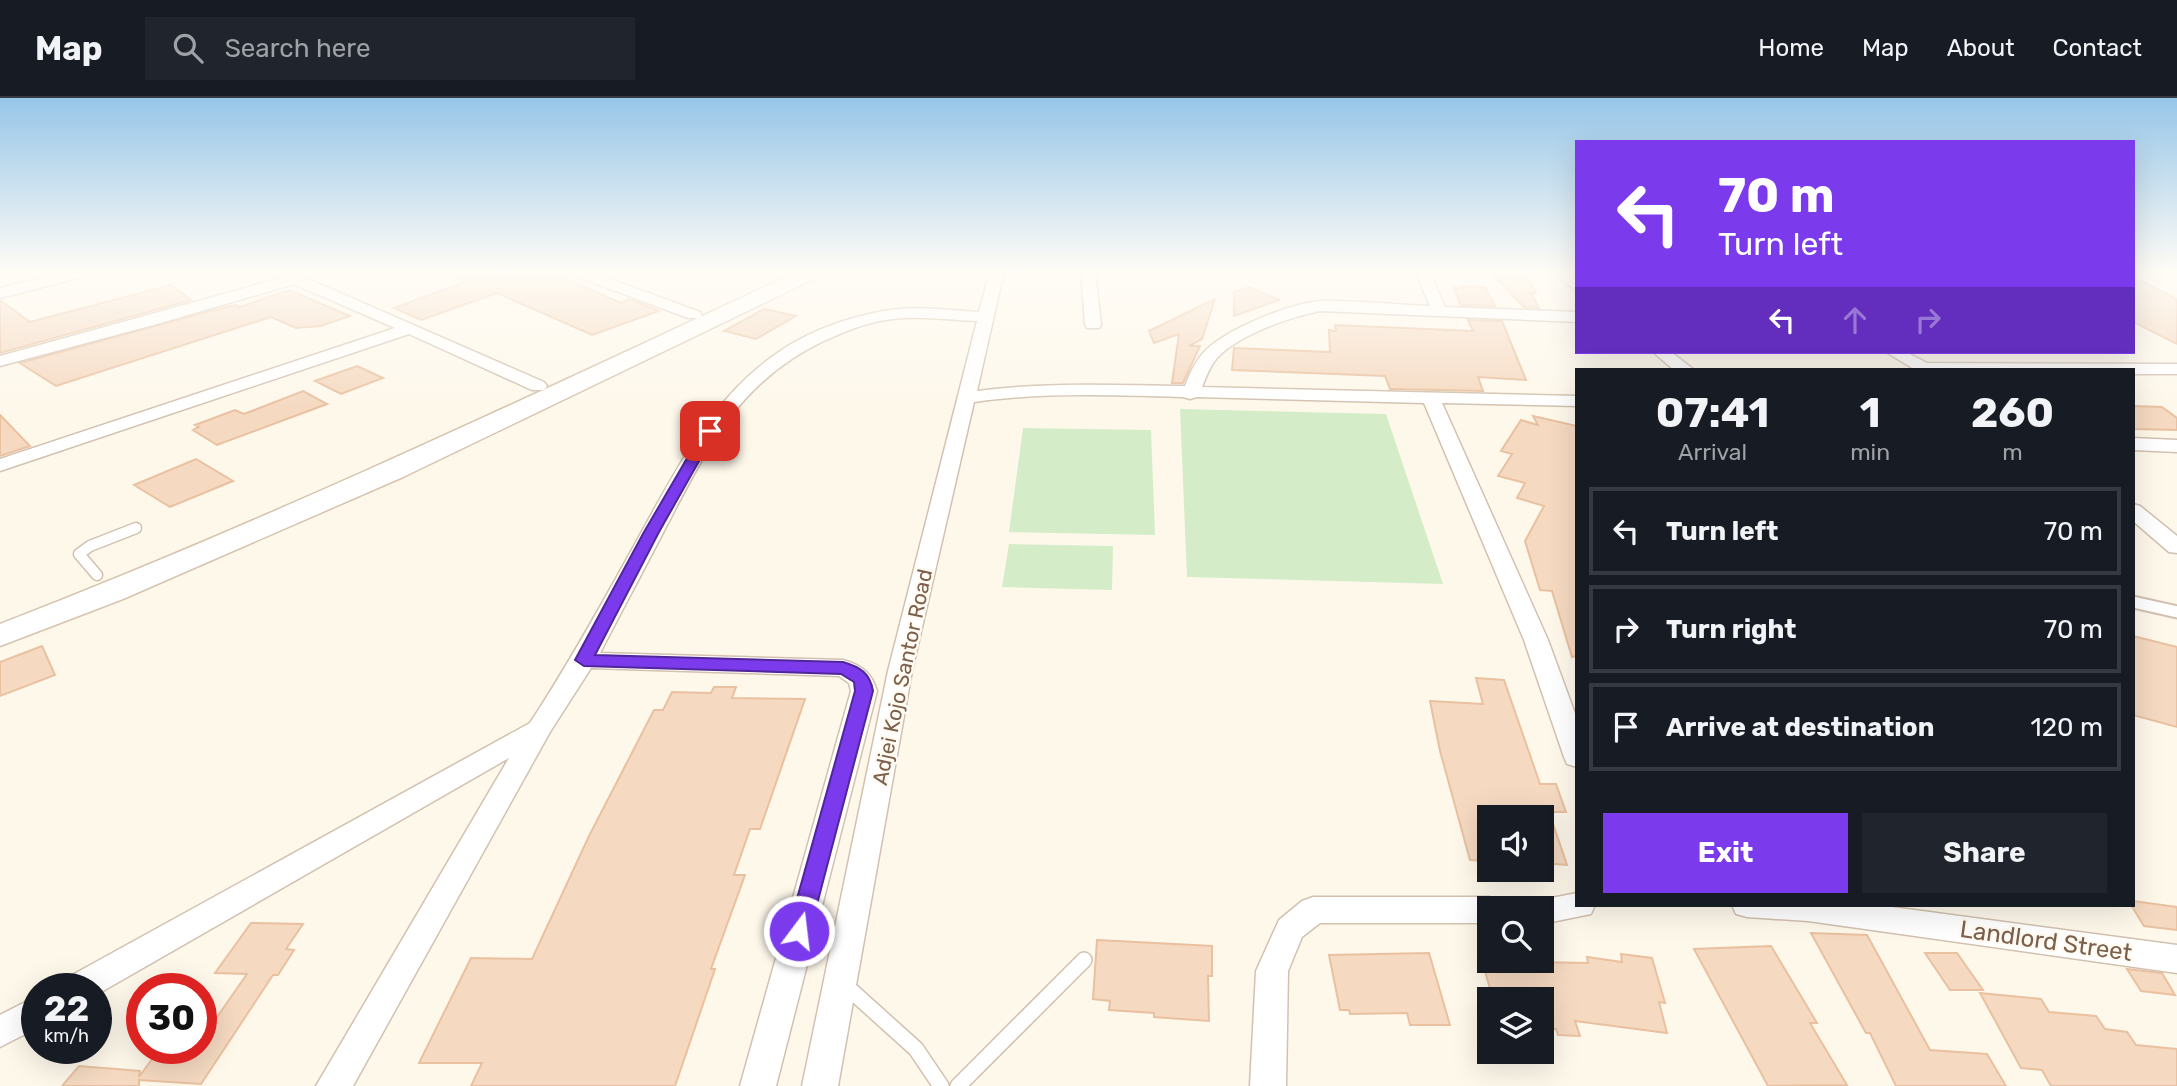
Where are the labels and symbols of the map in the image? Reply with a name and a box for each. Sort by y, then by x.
pin [680,401,740,461]
street label: Adjei Kojo Santor Road [867,567,937,787]
position arrow [762,894,836,968]
street label: Landlord Street [1958,915,2134,967]
speed limit sign: 30 [126,973,217,1064]

